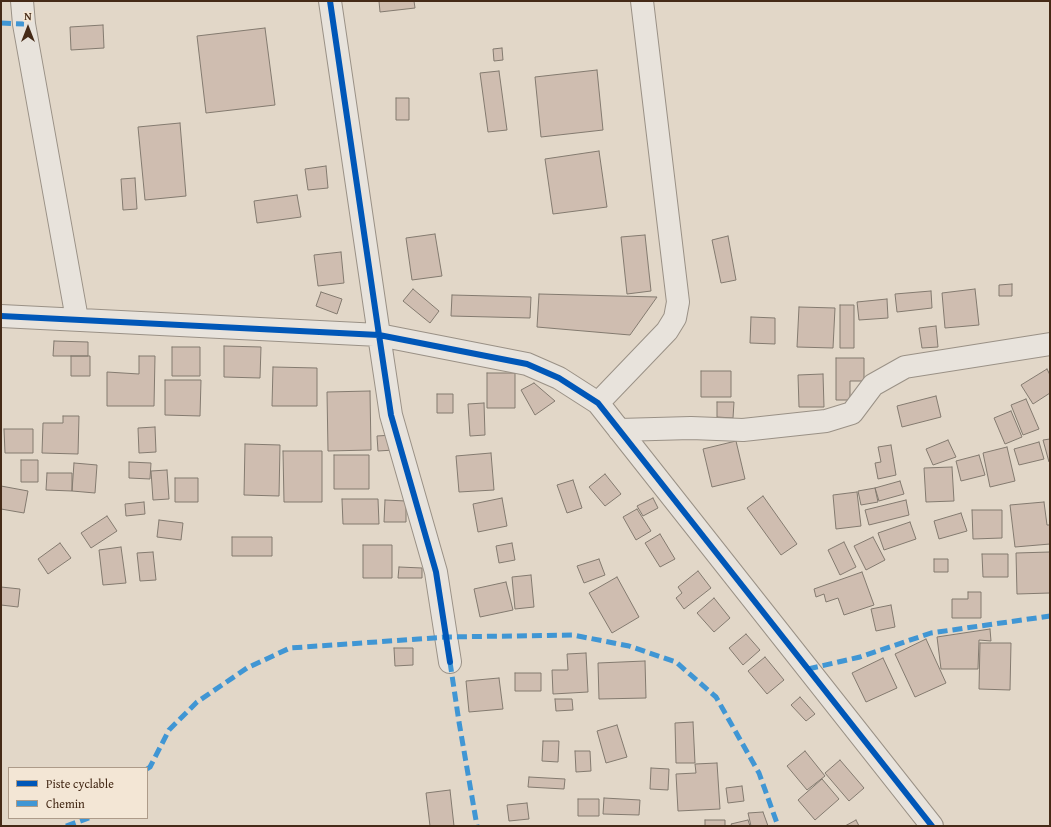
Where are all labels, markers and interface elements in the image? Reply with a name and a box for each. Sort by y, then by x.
north arrow [8,8,48,48]
text: N [24,8,32,24]
legend [8,767,148,819]
text: Piste cyclable [46,775,114,792]
text: Chemin [46,795,85,812]

